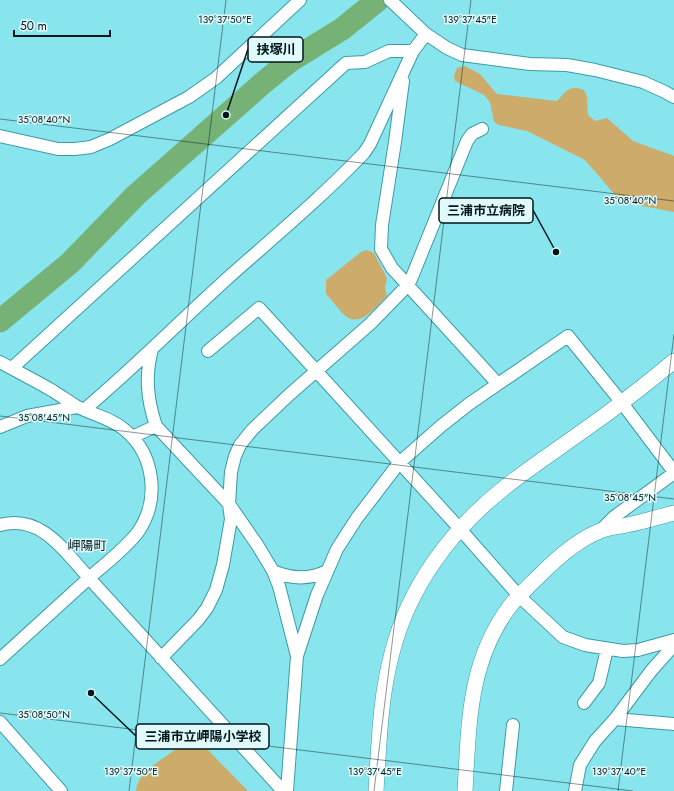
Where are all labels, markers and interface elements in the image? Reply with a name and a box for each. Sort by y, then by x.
scale bar [14,12,110,38]
text: 139°37'50"E [198,12,252,27]
text: 139°37'45"E [443,12,497,27]
text: 50 m [20,17,47,35]
callout: 挟塚川 [248,37,303,62]
text: 挟塚川 [256,40,296,59]
text: 35°08'40"N [18,112,70,127]
text: 35°08'40"N [604,193,656,208]
callout: 三浦市立病院 [439,198,533,223]
text: 三浦市立病院 [447,201,525,220]
text: 35°08'45"N [18,410,70,425]
text: 35°08'45"N [604,490,656,505]
district label: 岬陽町 [67,536,107,555]
text: 35°08'50"N [18,707,70,722]
callout: 三浦市立岬陽小学校 [136,724,269,749]
text: 三浦市立岬陽小学校 [144,727,262,746]
text: 139°37'50"E [104,764,158,779]
text: 139°37'45"E [348,764,402,779]
text: 139°37'40"E [592,764,646,779]

